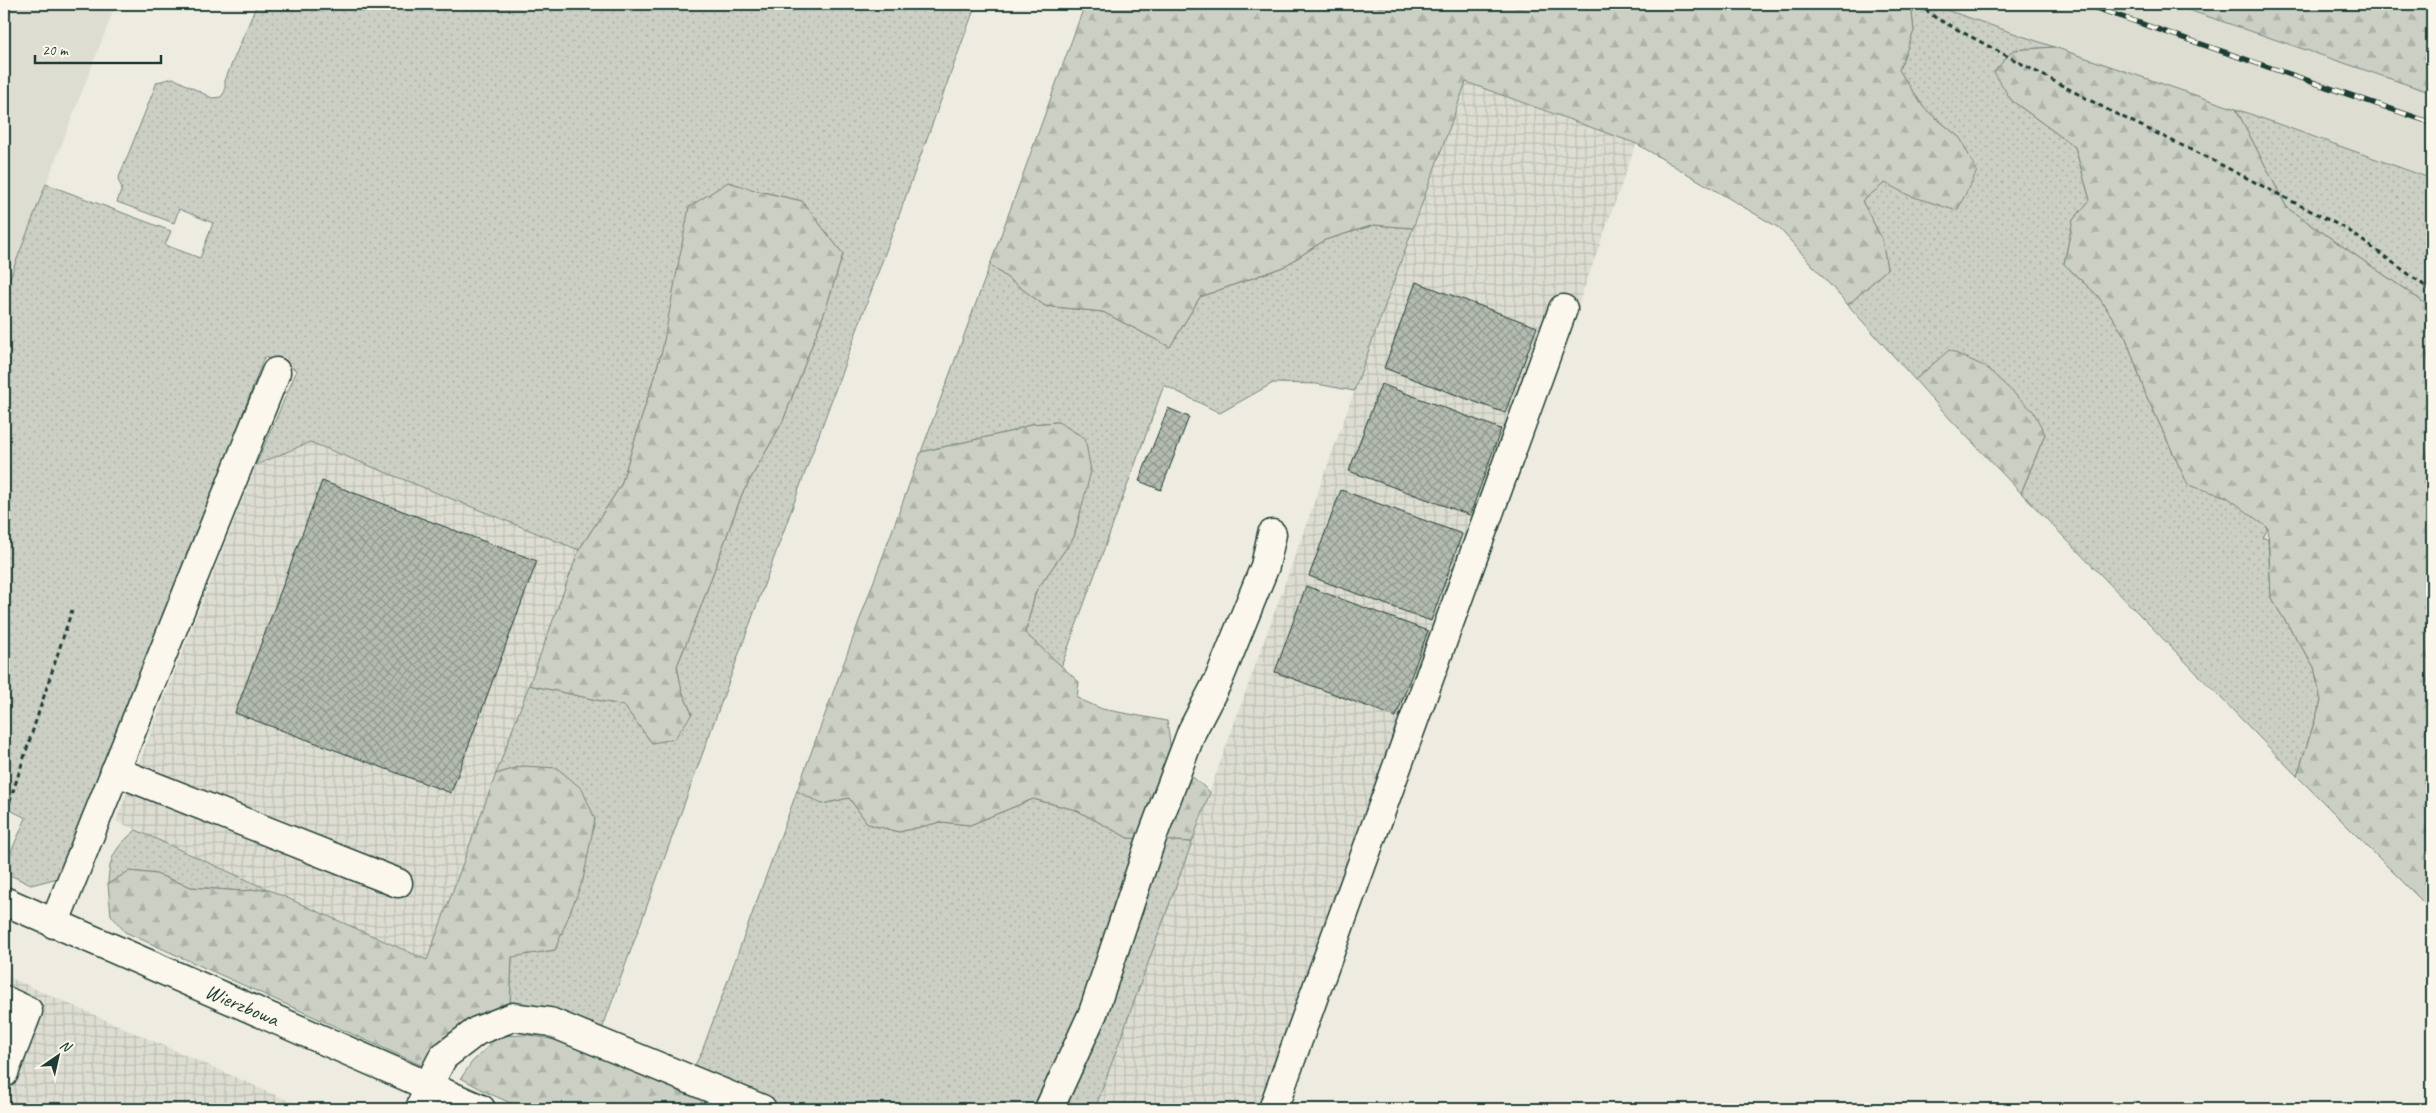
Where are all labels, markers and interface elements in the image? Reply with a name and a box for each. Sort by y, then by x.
scale bar [35,32,161,64]
text: 20 m [42,41,69,60]
street label: Wierzbowa [201,978,284,1033]
north arrow [32,1030,82,1080]
text: N [57,1036,75,1056]

